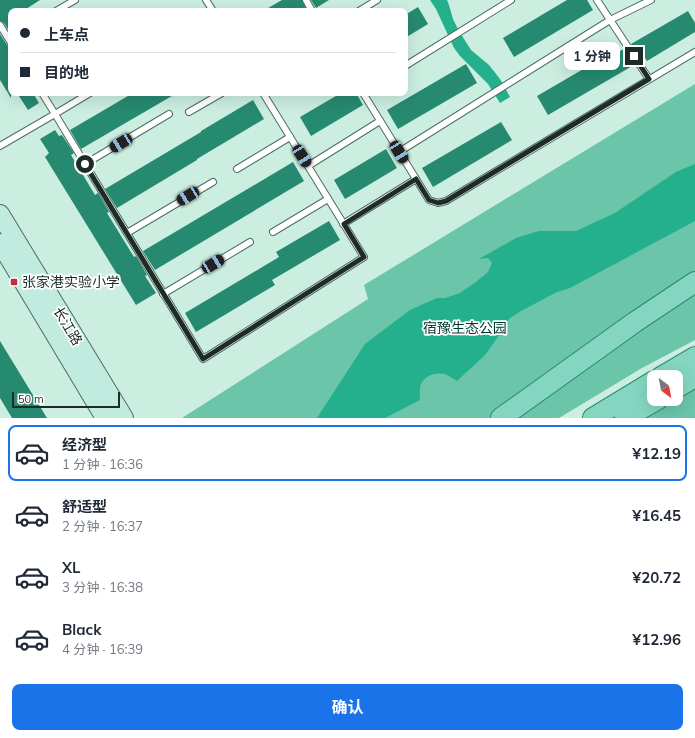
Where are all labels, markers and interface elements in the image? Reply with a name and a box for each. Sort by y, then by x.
text: 上车点 [44,25,89,44]
callout: 1 分钟 [564,42,620,70]
route end [625,47,643,65]
text: 1 分钟 [573,48,611,64]
text: 目的地 [44,63,89,82]
car [108,132,134,154]
car [388,139,410,165]
car [291,143,313,169]
route start [76,155,94,173]
car [175,185,201,207]
car [200,253,226,275]
place label: 张家港实验小学 [22,273,120,291]
marker: 张家港实验小学 [9,277,19,287]
street label: 长江路 [49,303,87,349]
park label: 宿豫生态公园 [423,319,507,337]
north arrow [647,370,683,406]
map controls [647,370,683,406]
scale bar [12,390,120,409]
text: 50 m [18,392,44,406]
icon: car [14,435,50,471]
text: 经济型 [62,435,107,454]
text: ¥12.19 [632,444,681,463]
text: 1 分钟 · 16:36 [62,456,143,472]
icon: car [14,497,50,533]
text: 舒适型 [62,497,107,516]
text: ¥16.45 [632,506,681,525]
text: 2 分钟 · 16:37 [62,518,143,534]
text: XL [62,558,80,577]
icon: car [14,559,50,595]
text: ¥20.72 [632,568,681,587]
text: 3 分钟 · 16:38 [62,579,143,595]
text: Black [62,620,101,639]
icon: car [14,621,50,657]
text: ¥12.96 [632,630,681,649]
text: 4 分钟 · 16:39 [62,641,143,657]
button: 确认 [12,684,683,730]

